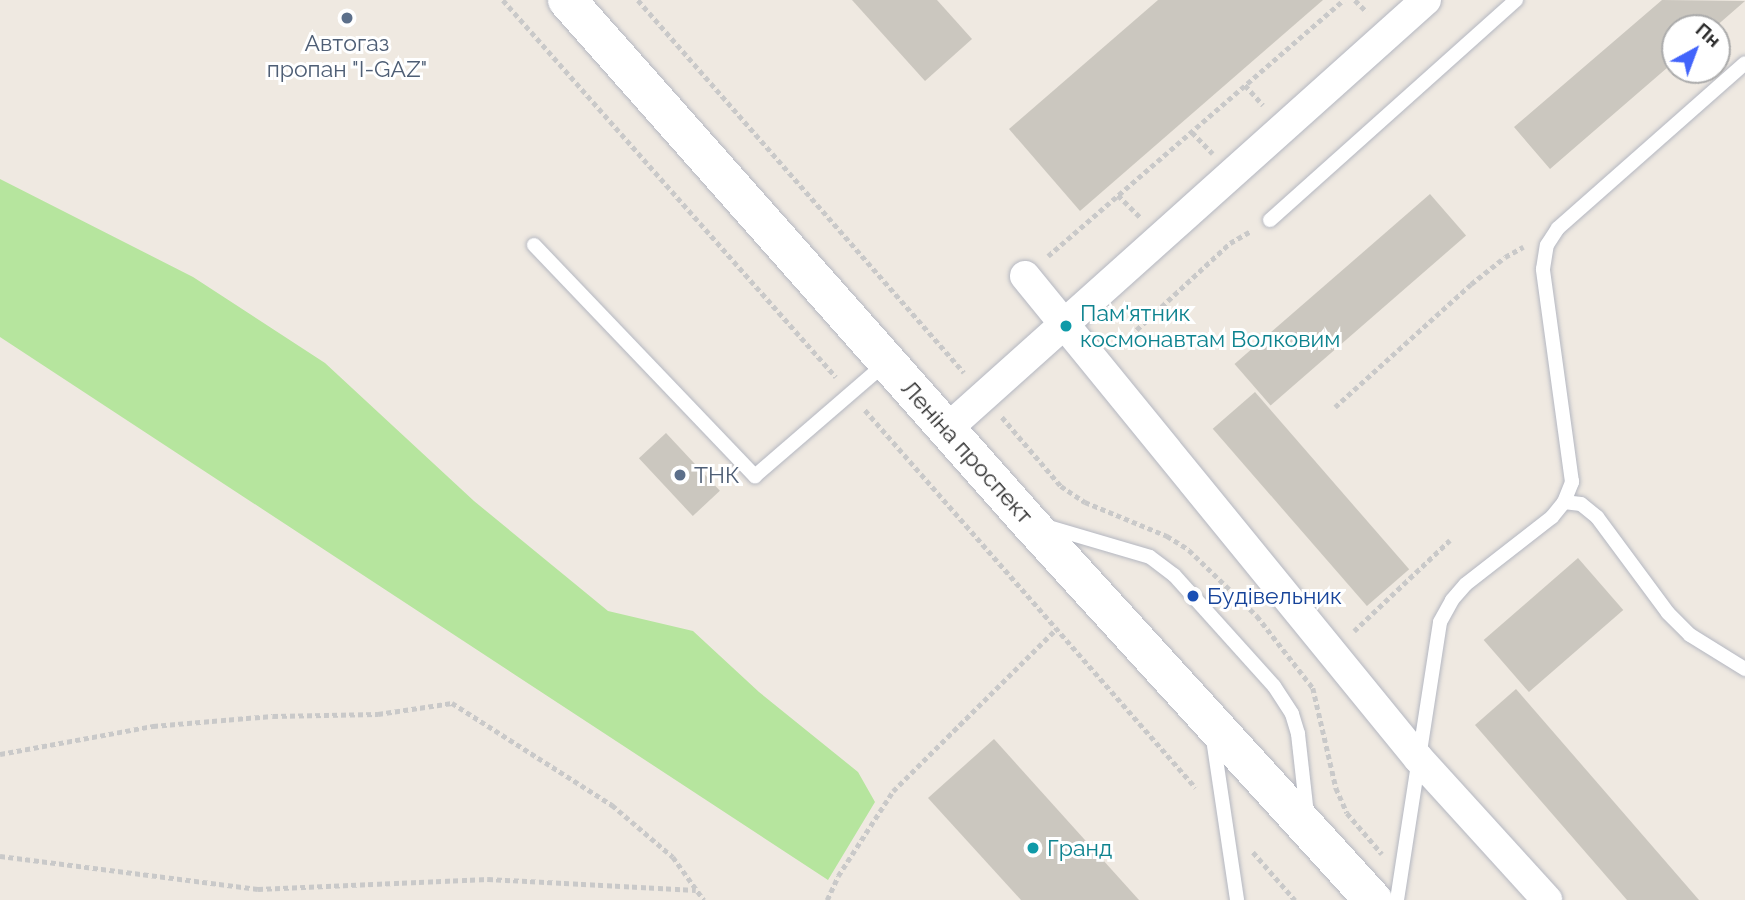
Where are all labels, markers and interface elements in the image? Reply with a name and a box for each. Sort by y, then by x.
marker: Автогаз пропан "I-GAZ" [339,10,355,26]
north arrow [1661,14,1731,84]
text: Пн [1692,18,1725,51]
place label: Автогаз пропан "I-GAZ" [266,29,428,83]
place label: Пам'ятник космонавтам Волковим [1080,299,1340,353]
marker: Пам'ятник космонавтам Волковим [1058,318,1074,334]
street label: Леніна проспект [895,375,1039,529]
place label: ТНК [694,461,740,489]
marker: ТНК [672,467,688,483]
place label: Будівельник [1207,582,1342,610]
marker: Будівельник [1185,588,1201,604]
place label: Гранд [1047,834,1112,862]
marker: Гранд [1025,840,1041,856]

